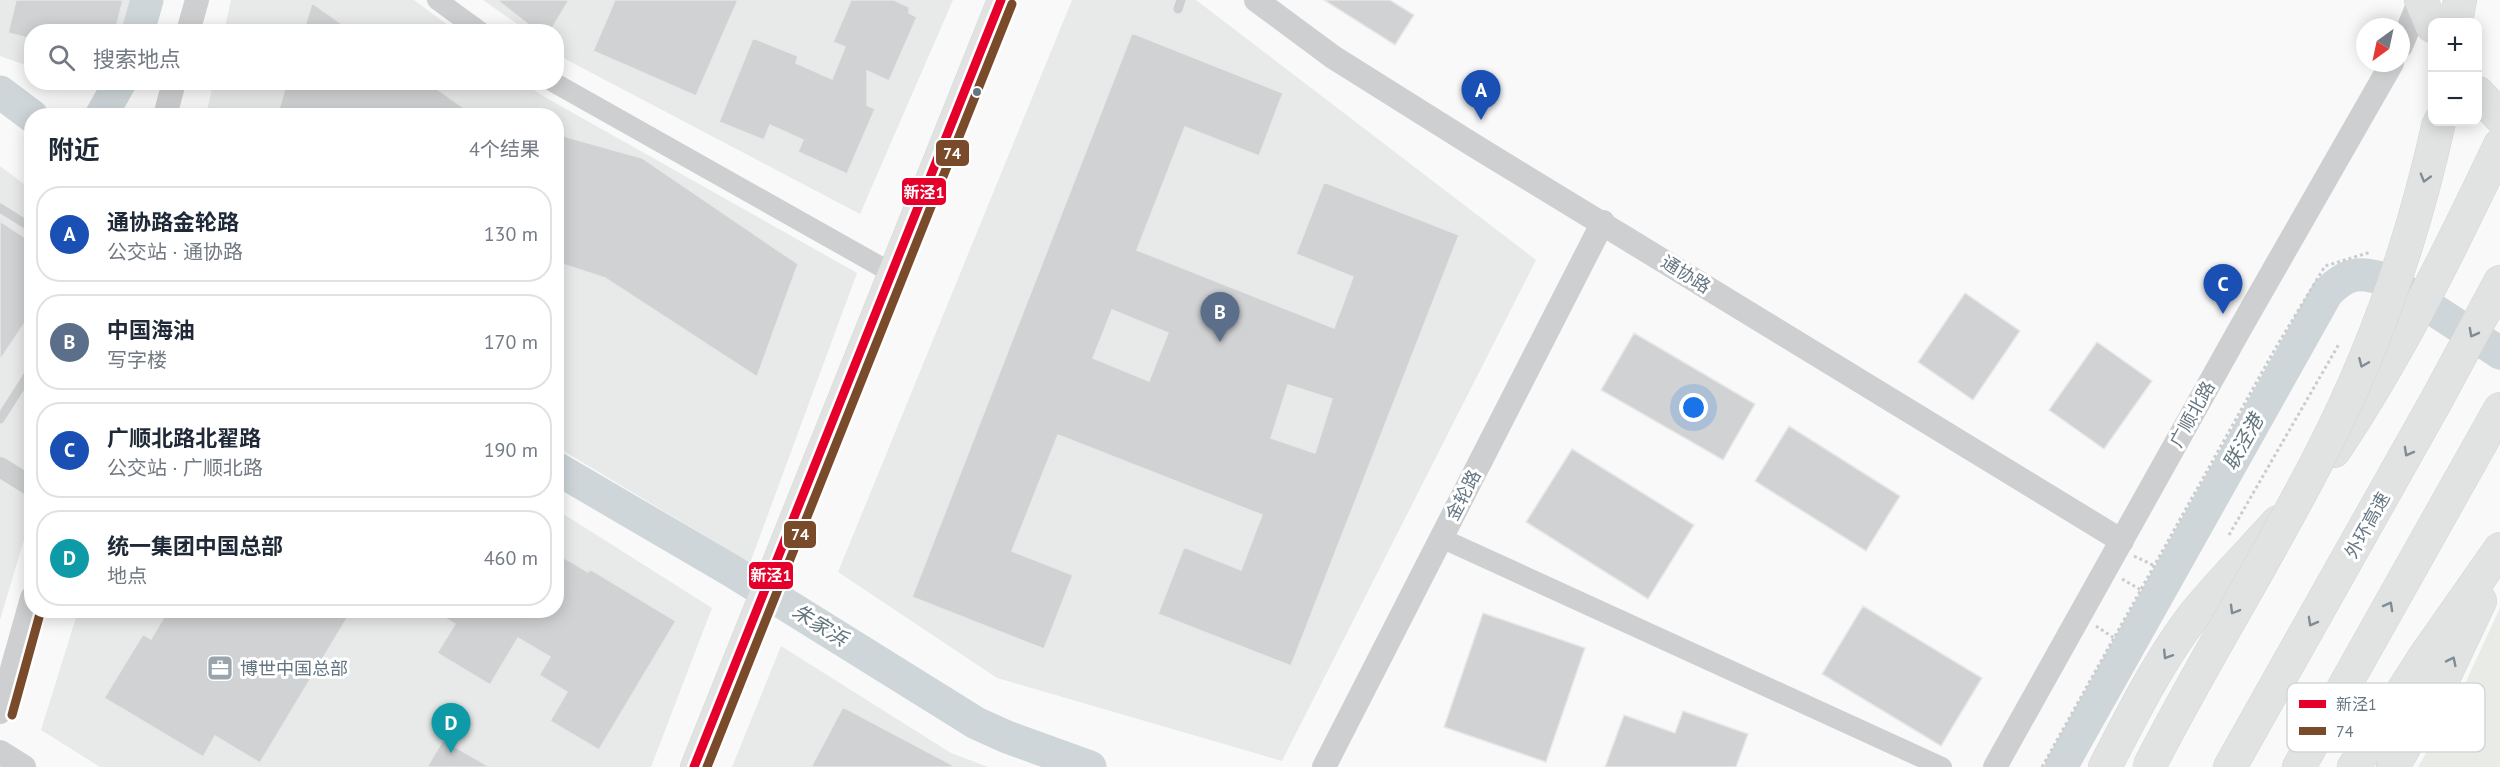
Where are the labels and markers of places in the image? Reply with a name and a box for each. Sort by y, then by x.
pin: A [1462,70,1500,120]
unlabelled marker [971,86,983,98]
pin: C [2204,264,2242,314]
pin: B [1200,292,1240,342]
office icon: 博世中国总部 [205,653,235,683]
place label: 博世中国总部 [240,657,348,680]
pin: D [432,704,470,753]

